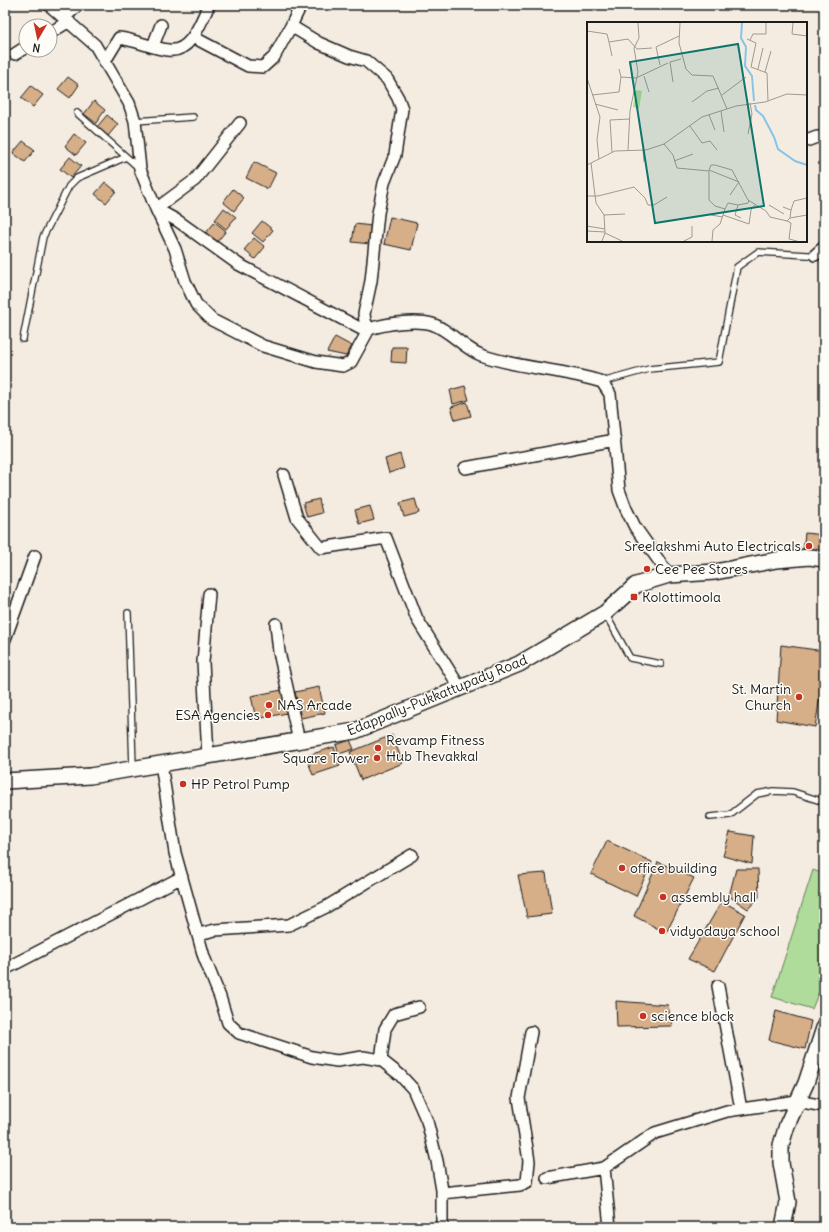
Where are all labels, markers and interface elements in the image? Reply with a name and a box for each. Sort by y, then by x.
north arrow [18,18,58,58]
inset map [587,22,807,242]
text: N [32,40,41,55]
place label: Sreelakshmi Auto Electricals [624,537,801,555]
marker: Sreelakshmi Auto Electricals [804,541,814,551]
place label: Cee Pee Stores [655,560,748,578]
marker: Cee Pee Stores [642,564,652,574]
place label: Kolottimoola [642,588,721,606]
marker: Kolottimoola [629,592,639,602]
street label: Edappally-Pukkattupady Road [344,651,530,739]
place label: St. Martin Church [732,680,791,714]
marker: St. Martin Church [794,692,804,702]
place label: NAS Arcade [277,696,352,714]
marker: NAS Arcade [264,700,274,710]
place label: ESA Agencies [175,706,260,724]
marker: ESA Agencies [263,710,273,720]
place label: Revamp Fitness Hub Thevakkal [386,731,485,765]
marker: Revamp Fitness Hub Thevakkal [373,743,383,753]
place label: Square Tower [283,749,369,767]
marker: Square Tower [372,753,382,763]
place label: HP Petrol Pump [191,775,290,793]
marker: HP Petrol Pump [178,779,188,789]
place label: office building [630,859,717,877]
marker: office building [617,863,627,873]
place label: assembly hall [671,888,756,906]
marker: assembly hall [658,892,668,902]
place label: vidyodaya school [670,922,780,940]
marker: vidyodaya school [657,926,667,936]
place label: science block [651,1007,734,1025]
marker: science block [638,1011,648,1021]

